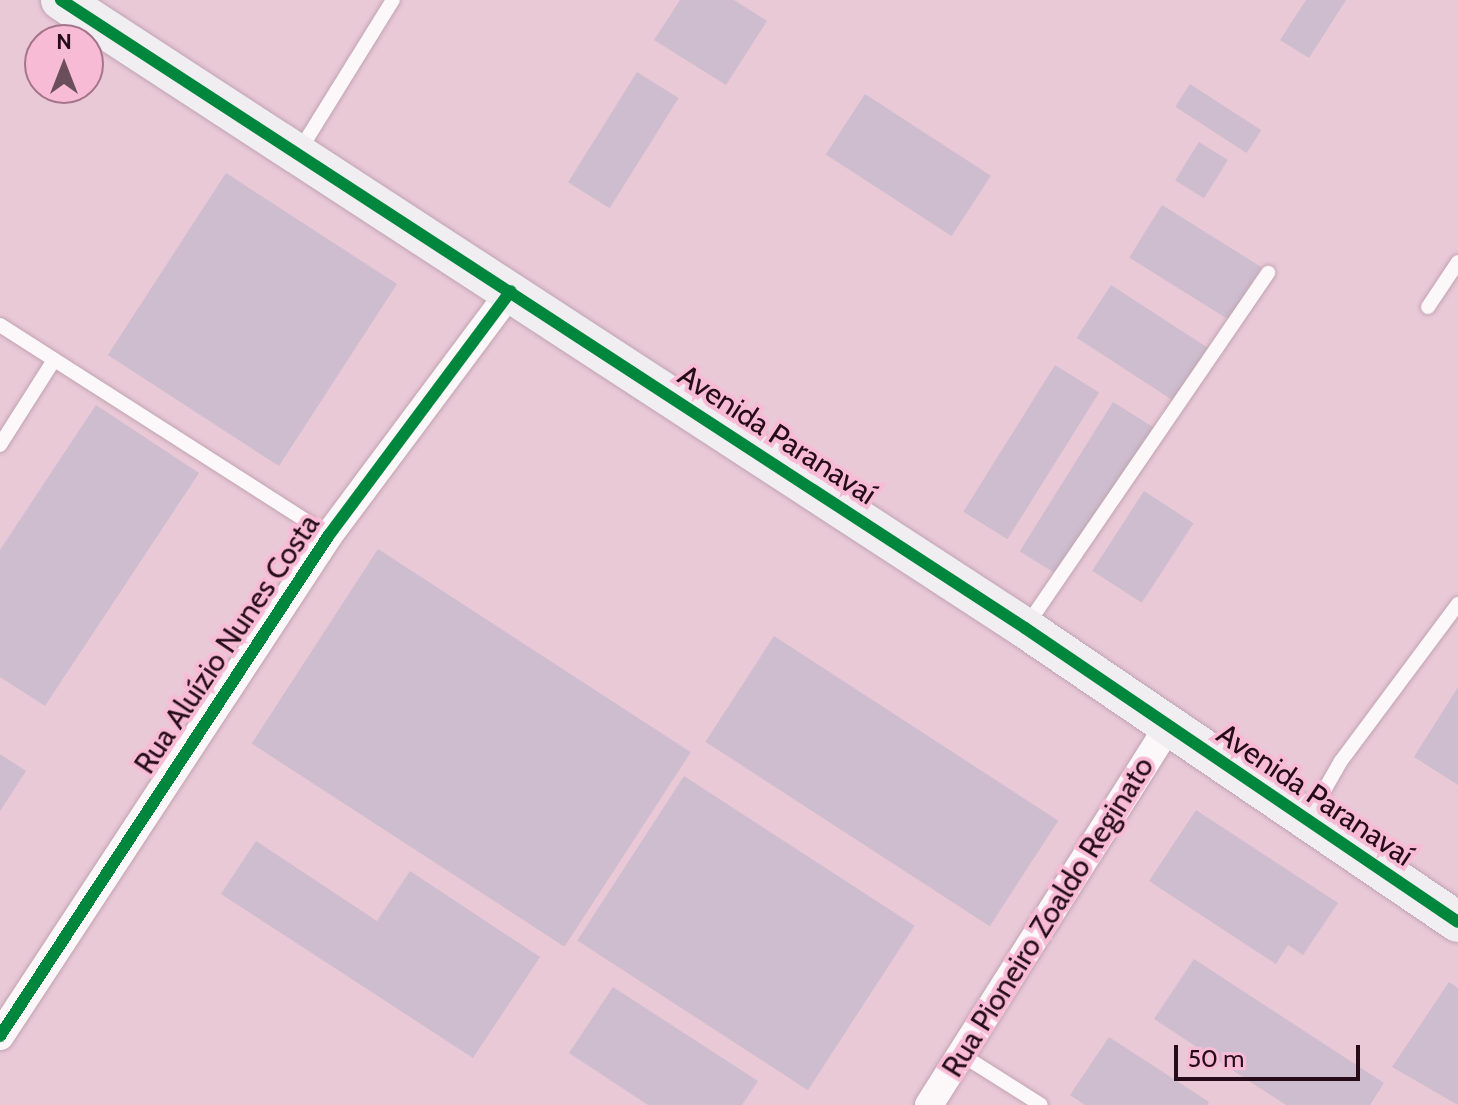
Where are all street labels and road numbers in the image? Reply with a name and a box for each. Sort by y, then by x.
street label: Avenida Paranavaí [671,358,883,512]
street label: Rua Aluízio Nunes Costa [127,507,327,781]
street label: Avenida Paranavaí [1210,716,1420,874]
street label: Rua Pioneiro Zoaldo Reginato [935,750,1161,1084]

